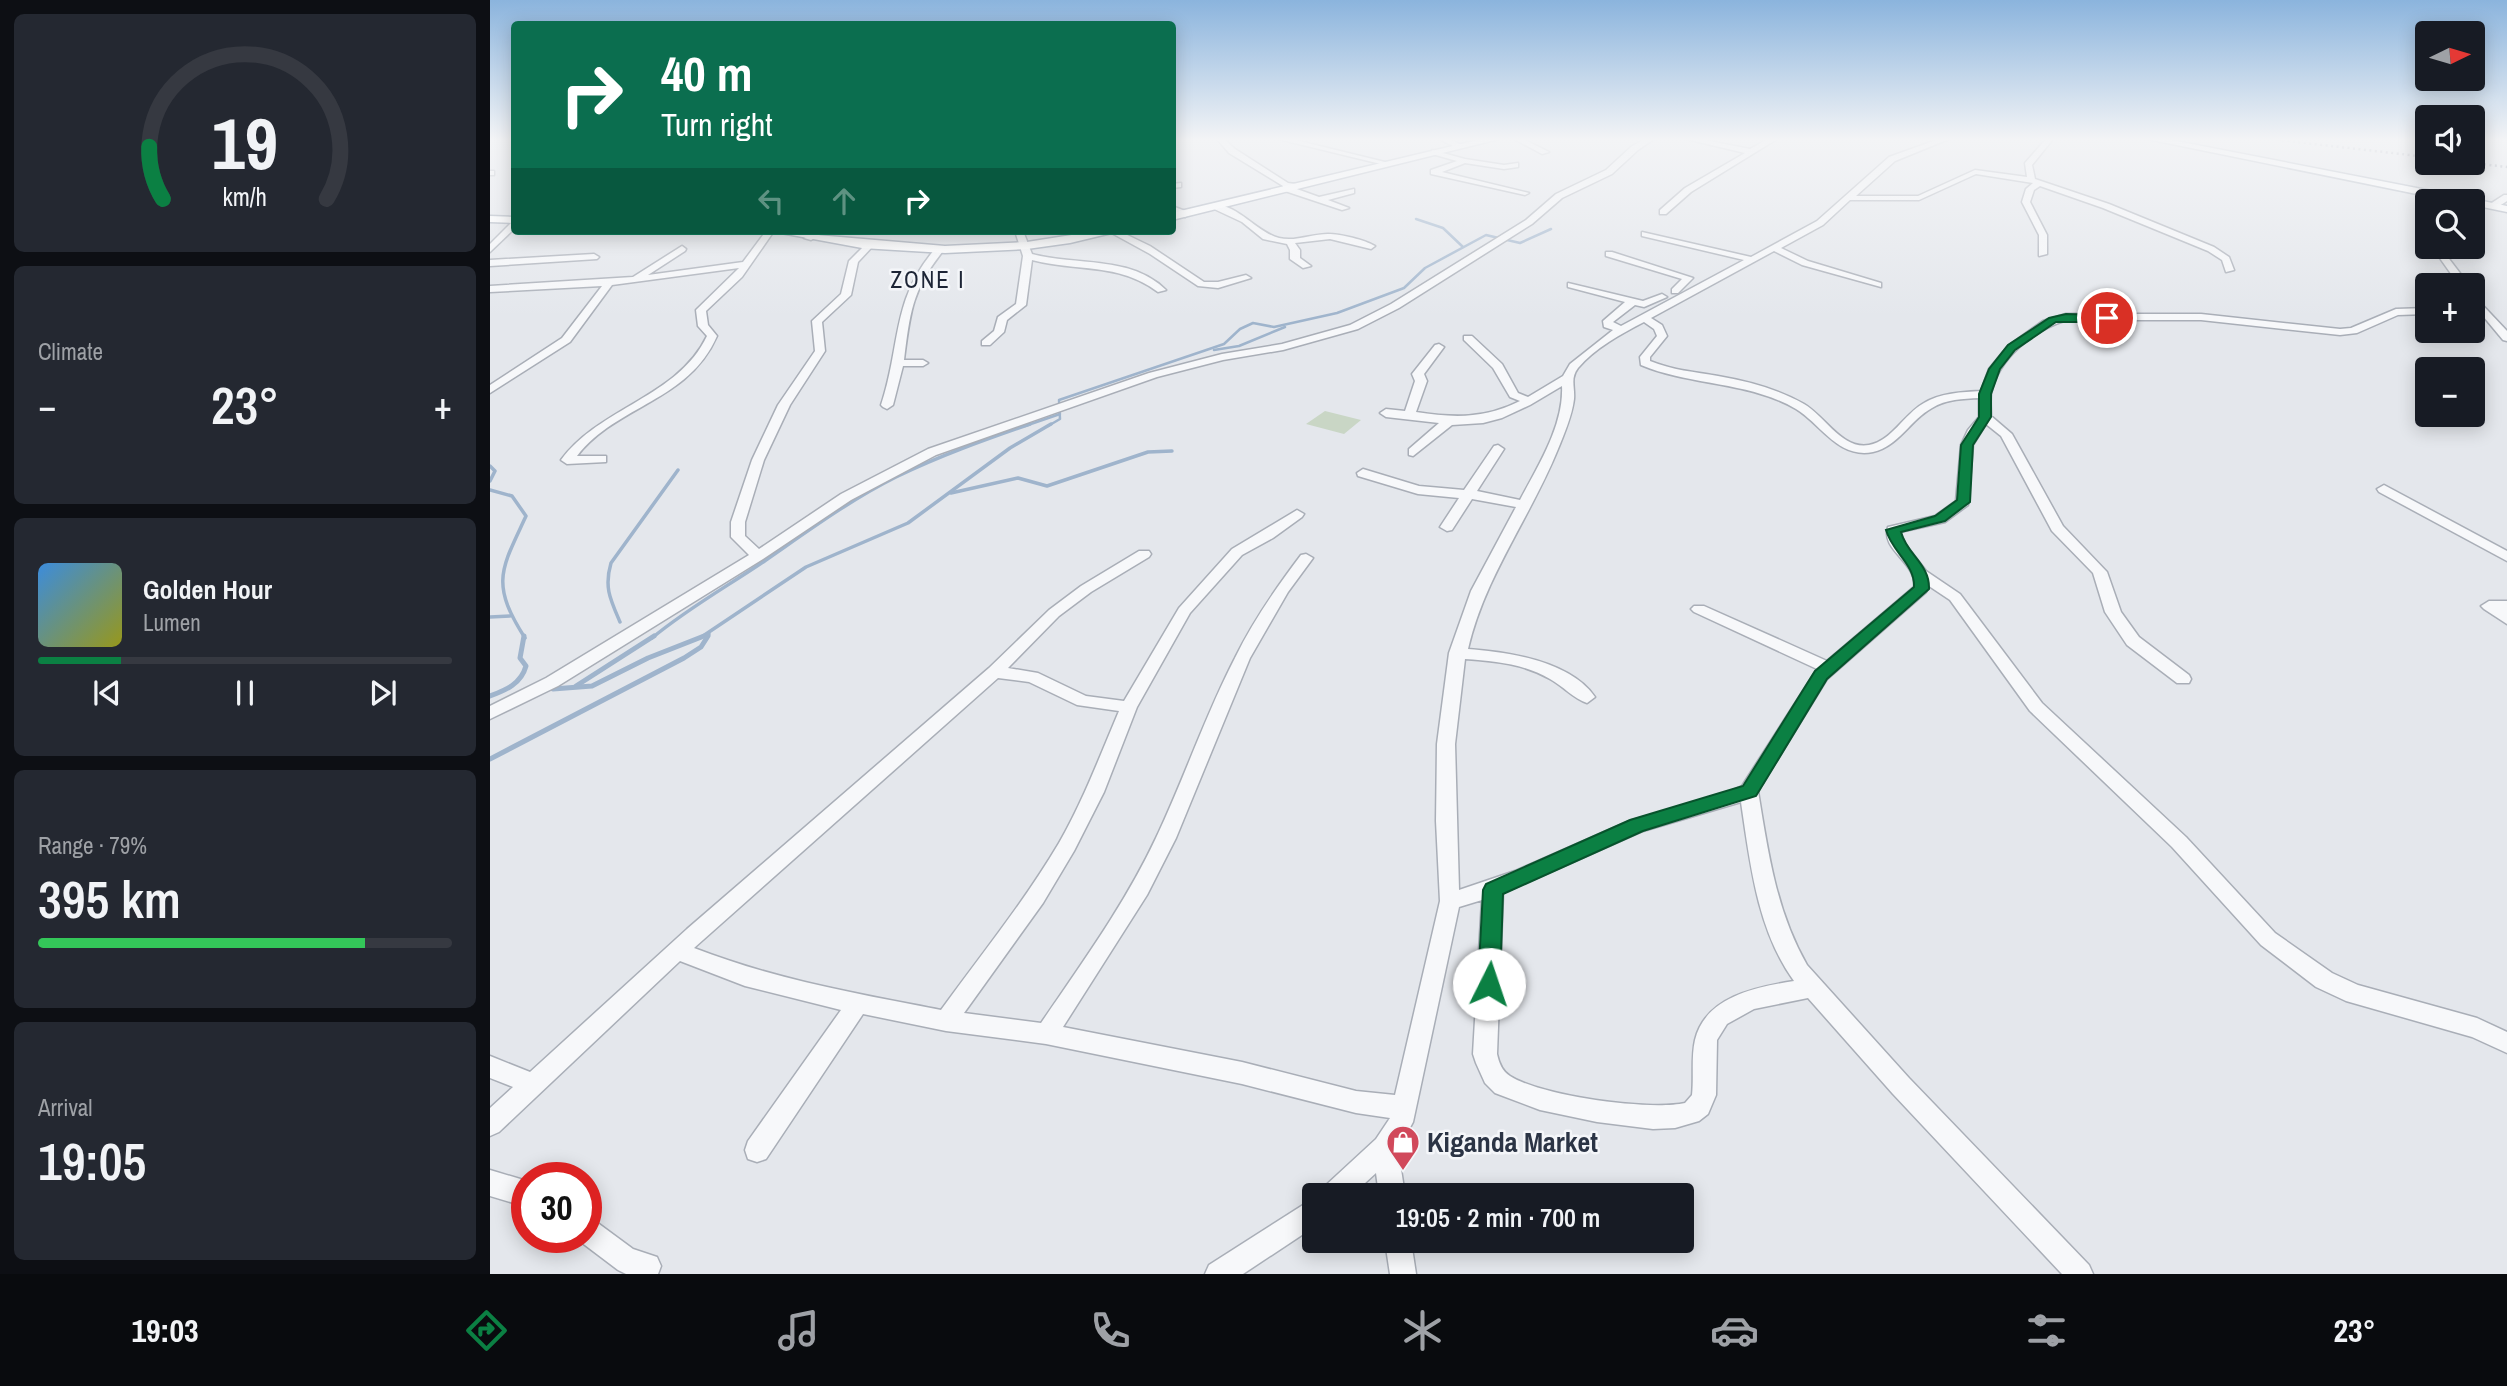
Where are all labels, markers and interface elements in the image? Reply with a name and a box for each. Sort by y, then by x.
north arrow [2415,21,2485,91]
map controls [2415,21,2485,427]
text: 40 m [661,40,753,106]
icon: right [546,49,637,140]
text: 19 [212,94,278,192]
text: Turn right [661,103,773,146]
button: sound [2415,105,2485,175]
text: km/h [223,180,267,214]
icon: left [752,182,790,220]
icon: ahead [825,182,863,220]
icon: right [898,182,936,220]
button: search [2415,189,2485,259]
district label: ZONE I [891,264,965,295]
button: + [2415,273,2485,343]
pin [2077,288,2137,348]
icon: arrive [2088,299,2126,337]
text: Climate [38,336,103,367]
button: − [2415,357,2485,427]
text: 23° [211,370,279,440]
text: − [38,380,56,431]
text: + [434,380,452,431]
text: Golden Hour [143,572,272,607]
text: Lumen [143,607,201,638]
icon: previous [88,674,126,712]
icon: pause [226,674,264,712]
icon: next [364,674,402,712]
text: Range · 79% [38,830,147,861]
text: 395 km [38,864,181,934]
position arrow [1452,947,1526,1021]
text: Arrival [38,1092,93,1123]
shop icon: Kiganda Market [1384,1123,1422,1172]
place label: Kiganda Market [1427,1123,1598,1161]
text: 19:05 [38,1126,146,1196]
speed limit sign: 30 [511,1162,602,1253]
text: 19:05 · 2 min · 700 m [1396,1200,1600,1235]
icon: directions [462,1306,511,1355]
icon: music [774,1306,823,1355]
icon: phone [1086,1306,1135,1355]
icon: climate [1398,1306,1447,1355]
icon: car [1710,1306,1759,1355]
icon: filters [2022,1306,2071,1355]
text: 19:03 [131,1309,199,1352]
text: 23° [2333,1309,2375,1352]

